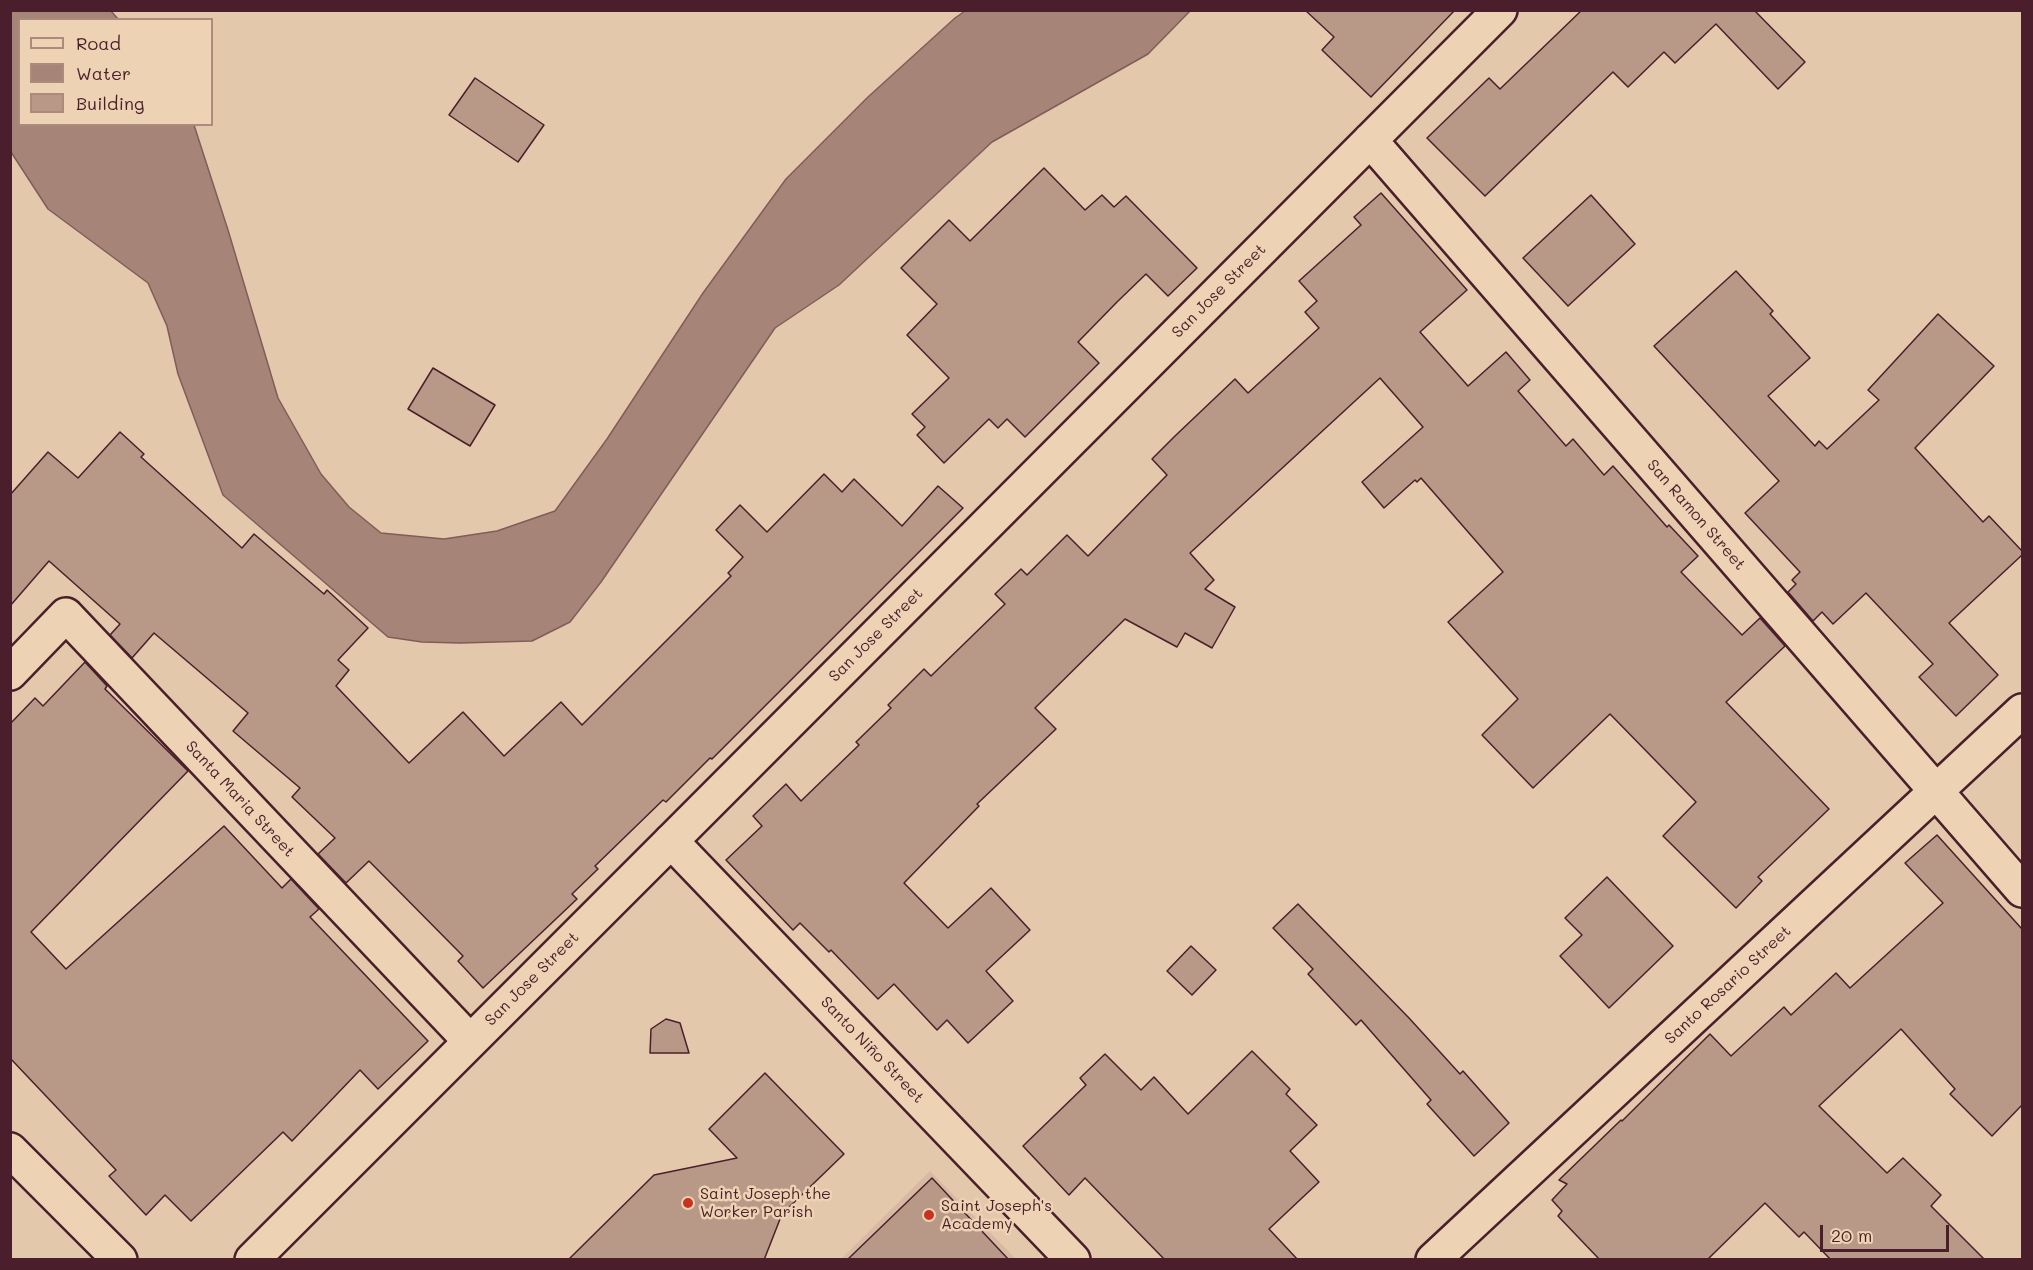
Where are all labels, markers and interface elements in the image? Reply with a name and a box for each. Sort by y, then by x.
legend [18,18,213,126]
text: Road [76,31,121,55]
text: Water [76,61,131,85]
text: Building [76,91,144,115]
street label: San Jose Street [1168,240,1270,342]
street label: San Ramon Street [1643,456,1749,574]
street label: San Jose Street [825,584,927,686]
street label: Santa Maria Street [181,737,299,861]
street label: Santo Rosario Street [1661,922,1795,1048]
street label: San Jose Street [481,928,583,1030]
street label: Santo Niño Street [816,993,928,1107]
place label: Saint Joseph the Worker Parish [700,1184,831,1222]
marker: Saint Joseph the Worker Parish [681,1196,695,1210]
place label: Saint Joseph's Academy [941,1196,1052,1234]
marker: Saint Joseph's Academy [922,1208,936,1222]
scale bar [1823,1213,1952,1251]
text: 20 m [1831,1223,1872,1247]

